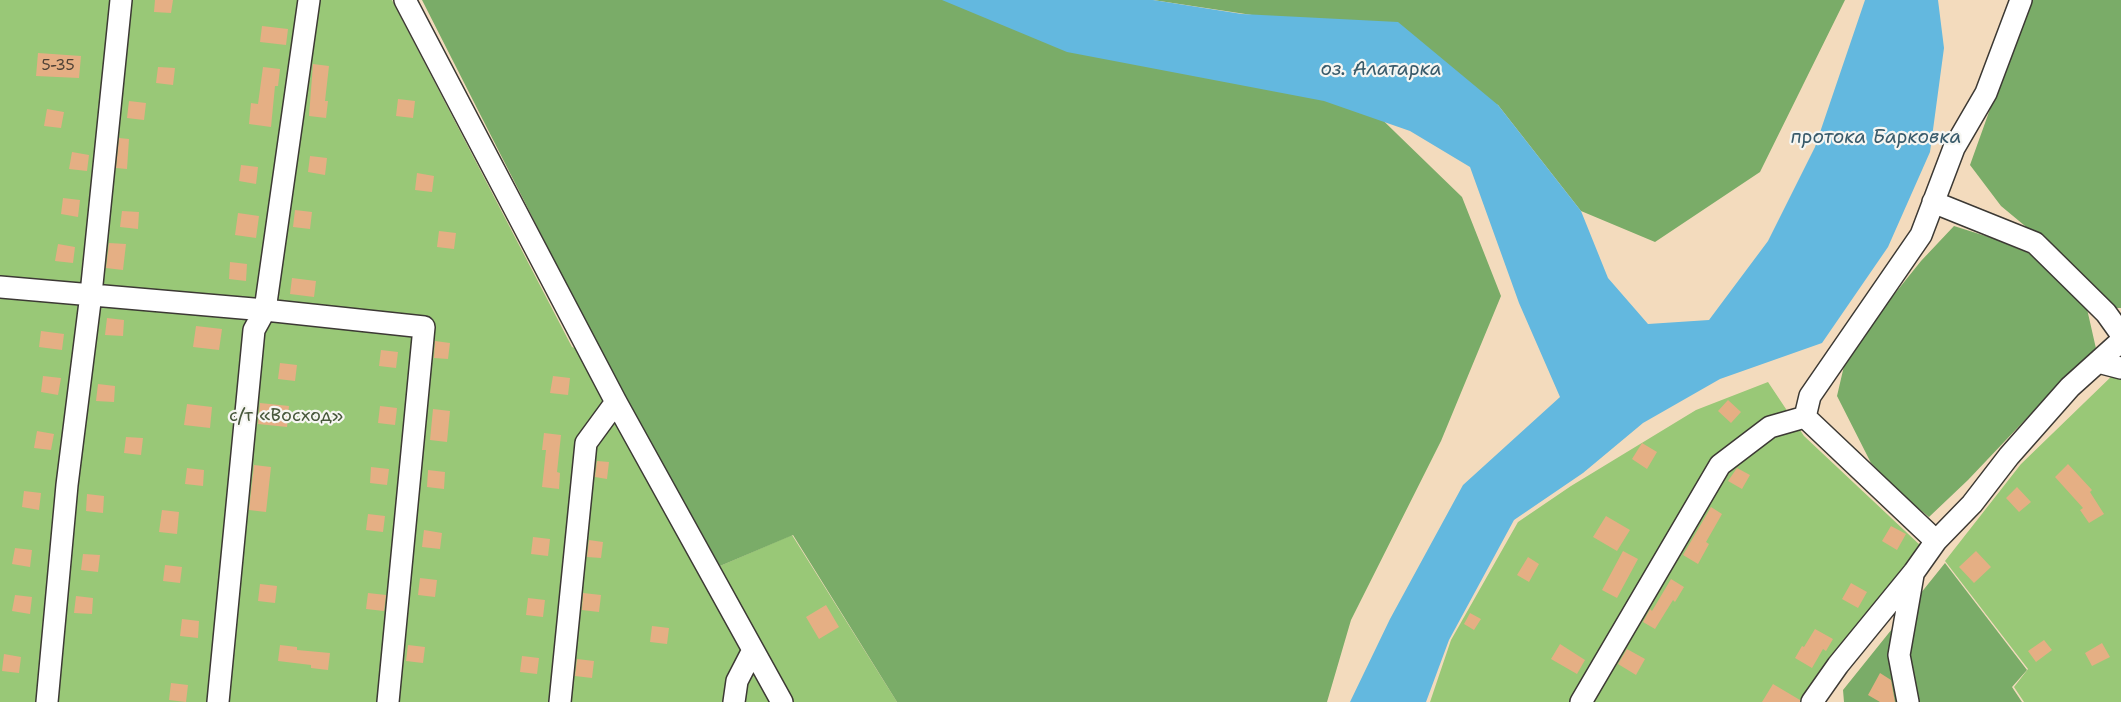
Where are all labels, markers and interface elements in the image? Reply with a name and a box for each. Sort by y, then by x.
house number: 5-35 [41,57,75,75]
water label: оз. Алатарка [1321,59,1441,81]
water label: протока Барковка [1791,127,1961,149]
park label: с/т «Восход» [229,405,343,427]

